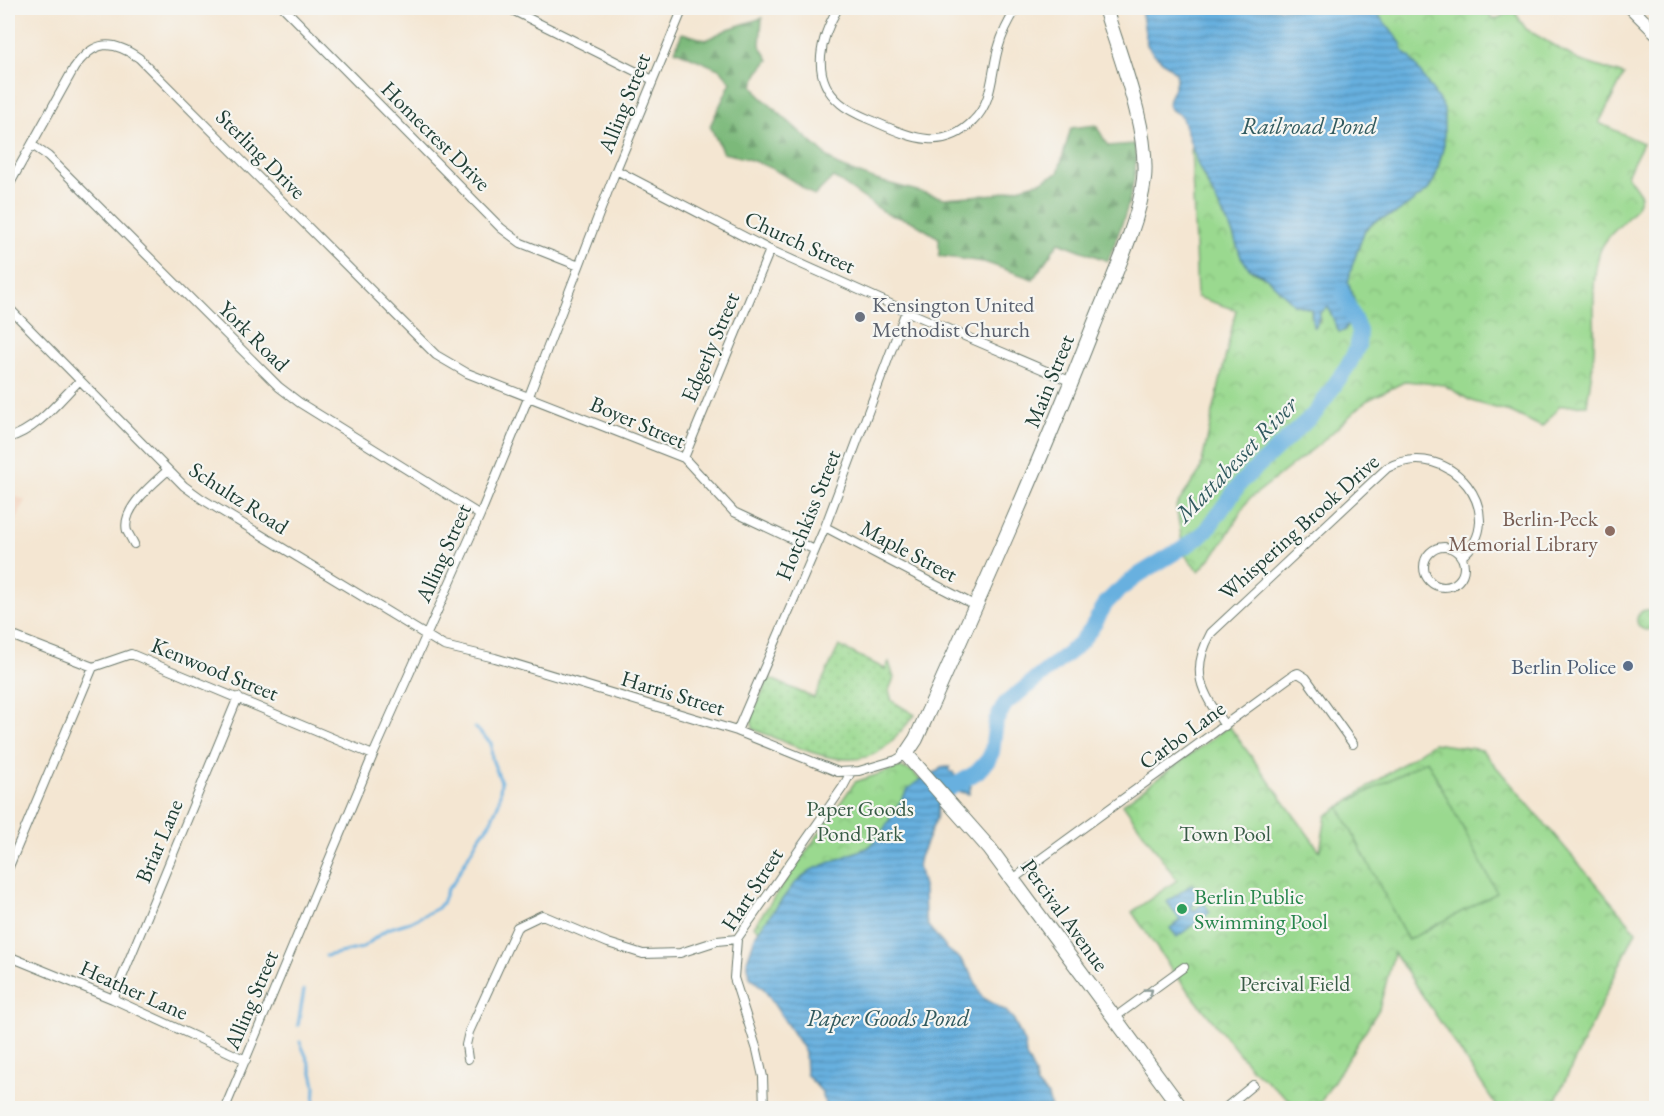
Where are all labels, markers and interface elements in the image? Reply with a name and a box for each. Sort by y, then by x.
street label: Alling Street [590,49,657,158]
street label: Homecrest Drive [375,75,498,198]
street label: Sterling Drive [210,103,313,206]
water label: Railroad Pond [1241,110,1378,141]
street label: Church Street [740,204,860,280]
street label: Edgerly Street [674,288,746,406]
place label: Kensington United Methodist Church [872,290,1035,344]
street label: York Road [212,294,297,379]
marker: Kensington United Methodist Church [853,310,867,324]
street label: Main Street [1017,330,1081,432]
water label: Mattabesset River [1167,388,1305,530]
street label: Boyer Street [586,389,690,455]
street label: Hotchkiss Street [769,445,847,585]
street label: Whispering Brook Drive [1213,447,1385,607]
street label: Schultz Road [184,455,295,541]
street label: Alling Street [408,499,478,608]
place label: Berlin-Peck Memorial Library [1448,504,1599,558]
street label: Maple Street [855,513,963,589]
marker: Berlin-Peck Memorial Library [1603,524,1617,538]
street label: Kenwood Street [147,630,283,708]
place label: Berlin Police [1511,652,1616,681]
marker: Berlin Police [1621,659,1635,673]
street label: Harris Street [618,664,728,722]
street label: Carbo Lane [1133,694,1231,776]
street label: Briar Lane [128,794,190,887]
park label: Paper Goods Pond Park [806,794,914,848]
park label: Town Pool [1179,819,1271,848]
street label: Hart Street [714,842,790,936]
street label: Percival Avenue [1014,853,1116,977]
place label: Berlin Public Swimming Pool [1194,882,1328,936]
marker: Berlin Public Swimming Pool [1175,902,1189,916]
street label: Alling Street [217,946,285,1055]
street label: Heather Lane [75,953,193,1027]
park label: Percival Field [1240,969,1351,998]
one-way arrow [1142,989,1153,1000]
water label: Paper Goods Pond [807,1002,970,1033]

